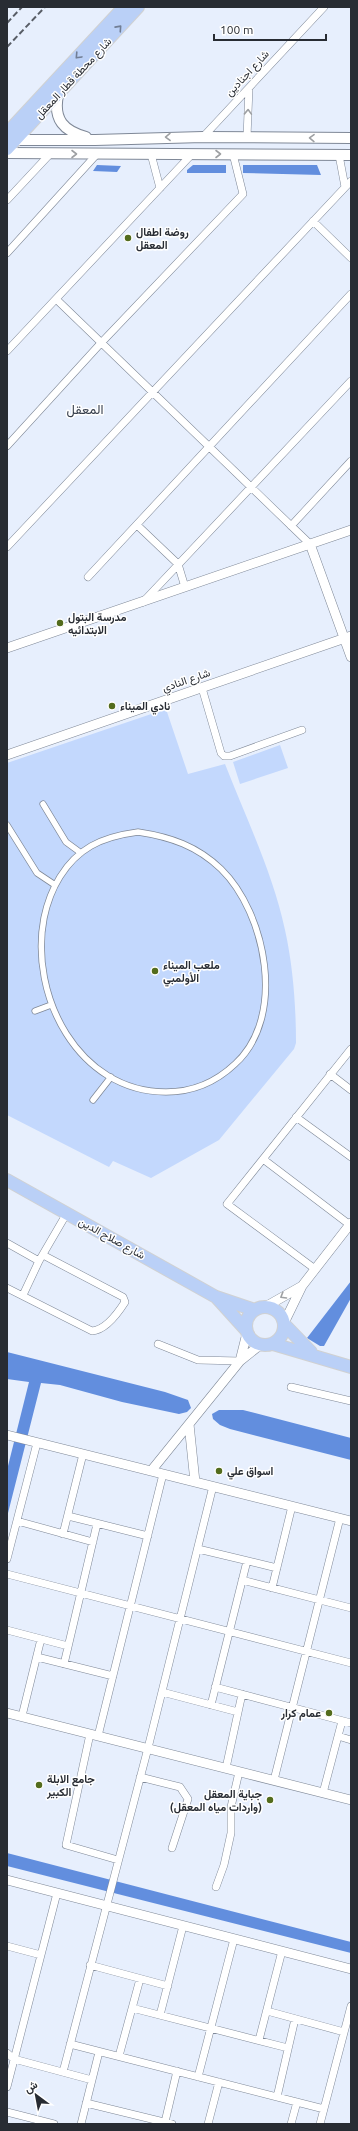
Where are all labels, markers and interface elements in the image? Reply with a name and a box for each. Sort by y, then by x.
scale bar [214,16,326,42]
text: 100 m [220,23,253,36]
one-way arrow [114,25,122,33]
street label: شارع محطة قطار المعقل [32,35,115,122]
street label: شارع اجنادين [223,47,273,100]
one-way arrow [76,51,83,59]
one-way arrow [243,109,252,115]
one-way arrow [165,133,171,142]
one-way arrow [309,134,315,142]
one-way arrow [71,150,77,158]
one-way arrow [215,150,221,158]
place label: روضة اطفال المعقل [136,226,189,252]
marker: روضة اطفال المعقل [123,233,133,243]
district label: المعقل [67,402,103,418]
place label: مدرسة البتول الابتدائيه [68,611,127,637]
marker: مدرسة البتول الابتدائيه [55,618,65,628]
street label: شارع النادي [160,666,213,698]
place label: نادي الميناء [120,700,170,715]
marker: نادي الميناء [107,701,117,711]
place label: ملعب الميناء الأولمبي [163,959,220,987]
marker: ملعب الميناء الأولمبي [150,966,160,976]
street label: شارع صلاح الدين [76,1215,147,1263]
one-way arrow [280,1292,287,1299]
place label: اسواق علي [227,1465,274,1480]
marker: اسواق علي [214,1466,224,1476]
place label: عمام كرار [280,1707,321,1721]
marker: عمام كرار [324,1708,334,1718]
place label: جامع الابلة الكبير [46,1773,95,1799]
marker: جامع الابلة الكبير [34,1780,44,1790]
place label: جباية المعقل (واردات مياه المعقل) [170,1788,263,1814]
marker: جباية المعقل (واردات مياه المعقل) [265,1795,275,1805]
north arrow [16,2075,56,2115]
text: ش [22,2078,40,2096]

